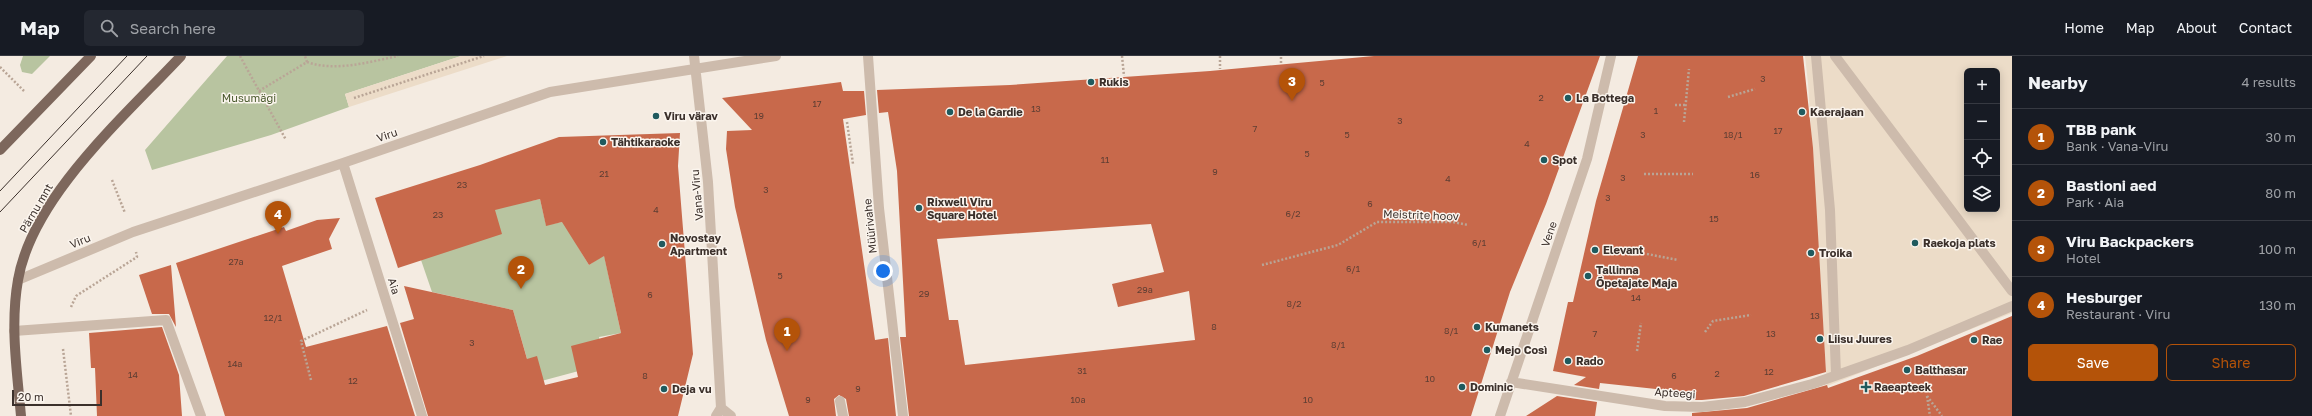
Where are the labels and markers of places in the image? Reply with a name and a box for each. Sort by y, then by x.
pin: 3 [1279,68,1305,101]
place label: Rukis [1099,75,1129,88]
marker: Rukis [1086,77,1096,87]
place label: La Bottega [1576,91,1634,104]
marker: La Bottega [1563,93,1573,103]
place label: De la Gardie [958,105,1023,118]
place label: Kaerajaan [1810,105,1864,118]
marker: De la Gardie [945,107,955,117]
marker: Kaerajaan [1797,107,1807,117]
place label: Viru värav [664,109,718,122]
marker: Viru värav [651,111,661,121]
place label: Tähtikaraoke [611,135,681,148]
marker: Tähtikaraoke [598,137,608,147]
place label: Spot [1552,153,1578,166]
marker: Spot [1539,155,1549,165]
place label: Rixwell Viru Square Hotel [927,195,997,221]
pin: 4 [265,201,291,234]
marker: Rixwell Viru Square Hotel [914,203,924,213]
place label: Novostay Apartment [670,231,728,257]
place label: Raekoja plats [1923,236,1996,249]
marker: Raekoja plats [1910,238,1920,248]
marker: Novostay Apartment [657,239,667,249]
place label: Elevant [1603,243,1644,256]
marker: Elevant [1590,245,1600,255]
place label: Troika [1819,246,1852,259]
marker: Troika [1806,248,1816,258]
pin: 2 [508,256,534,289]
place label: Tallinna Õpetajate Maja [1596,263,1677,289]
marker: Tallinna Õpetajate Maja [1583,271,1593,281]
pin: 1 [774,318,800,351]
place label: Kumanets [1485,320,1539,333]
marker: Kumanets [1472,322,1482,332]
place label: Liisu Juures [1828,332,1892,345]
place label: Rae [1982,333,2003,346]
marker: Liisu Juures [1815,334,1825,344]
marker: Rae [1969,335,1979,345]
place label: Mejo Così [1495,343,1547,356]
marker: Mejo Così [1482,345,1492,355]
place label: Rado [1576,354,1604,367]
marker: Rado [1563,356,1573,366]
place label: Balthasar [1915,363,1968,376]
marker: Balthasar [1902,365,1912,375]
place label: Dominic [1470,380,1514,393]
place label: Raeapteek [1874,380,1932,393]
place label: Deja vu [672,382,712,395]
marker: Dominic [1457,382,1467,392]
marker: Raeapteek [1861,382,1871,392]
marker: Deja vu [659,384,669,394]

